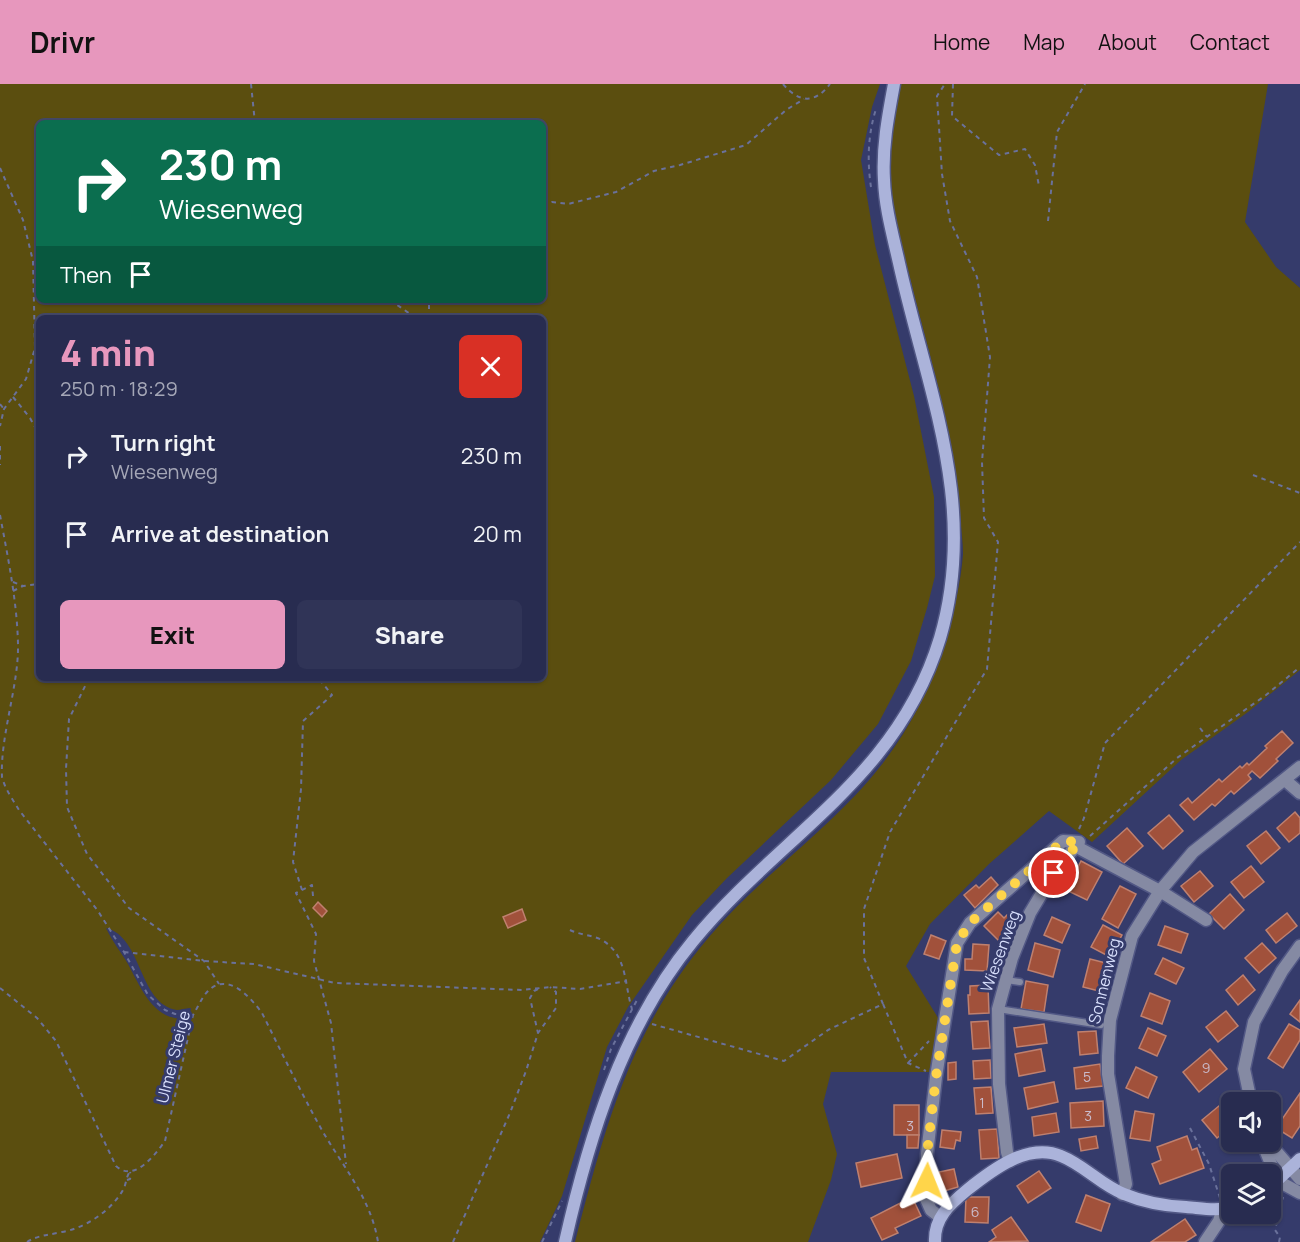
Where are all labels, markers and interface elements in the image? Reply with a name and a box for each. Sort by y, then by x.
text: Drivr [30,23,95,61]
text: Home [933,28,990,56]
text: Map [1023,28,1065,56]
text: About [1098,28,1157,56]
text: Contact [1190,28,1270,56]
text: 230 m [159,135,282,193]
icon: right [60,144,138,222]
text: Wiesenweg [159,190,303,227]
icon: arrive [124,258,157,291]
text: Then [60,260,112,290]
text: 4 min [60,328,156,377]
button: close [459,335,522,398]
text: 250 m · 18:29 [60,375,178,402]
text: Turn right [111,428,216,458]
icon: right [60,440,93,473]
text: 230 m [461,441,522,471]
text: Wiesenweg [111,458,218,485]
icon: arrive [60,518,93,551]
text: Arrive at destination [111,519,329,549]
text: 20 m [473,519,522,549]
button: Exit [60,600,285,669]
button: Share [297,600,522,669]
pin [1028,847,1079,898]
icon: arrive [1037,856,1070,889]
street label: Wiesenweg [975,907,1025,995]
street label: Sonnenweg [1083,936,1125,1026]
street label: Ulmer Steige [151,1008,195,1106]
house number: 9 [1202,1058,1210,1077]
house number: 5 [1083,1067,1091,1086]
map controls [1221,1092,1281,1224]
button: sound [1221,1092,1281,1152]
house number: 1 [979,1093,985,1112]
house number: 3 [1084,1106,1092,1125]
house number: 3 [906,1116,914,1135]
position arrow [895,1149,959,1213]
button: layers [1221,1164,1281,1224]
house number: 6 [971,1202,979,1221]

